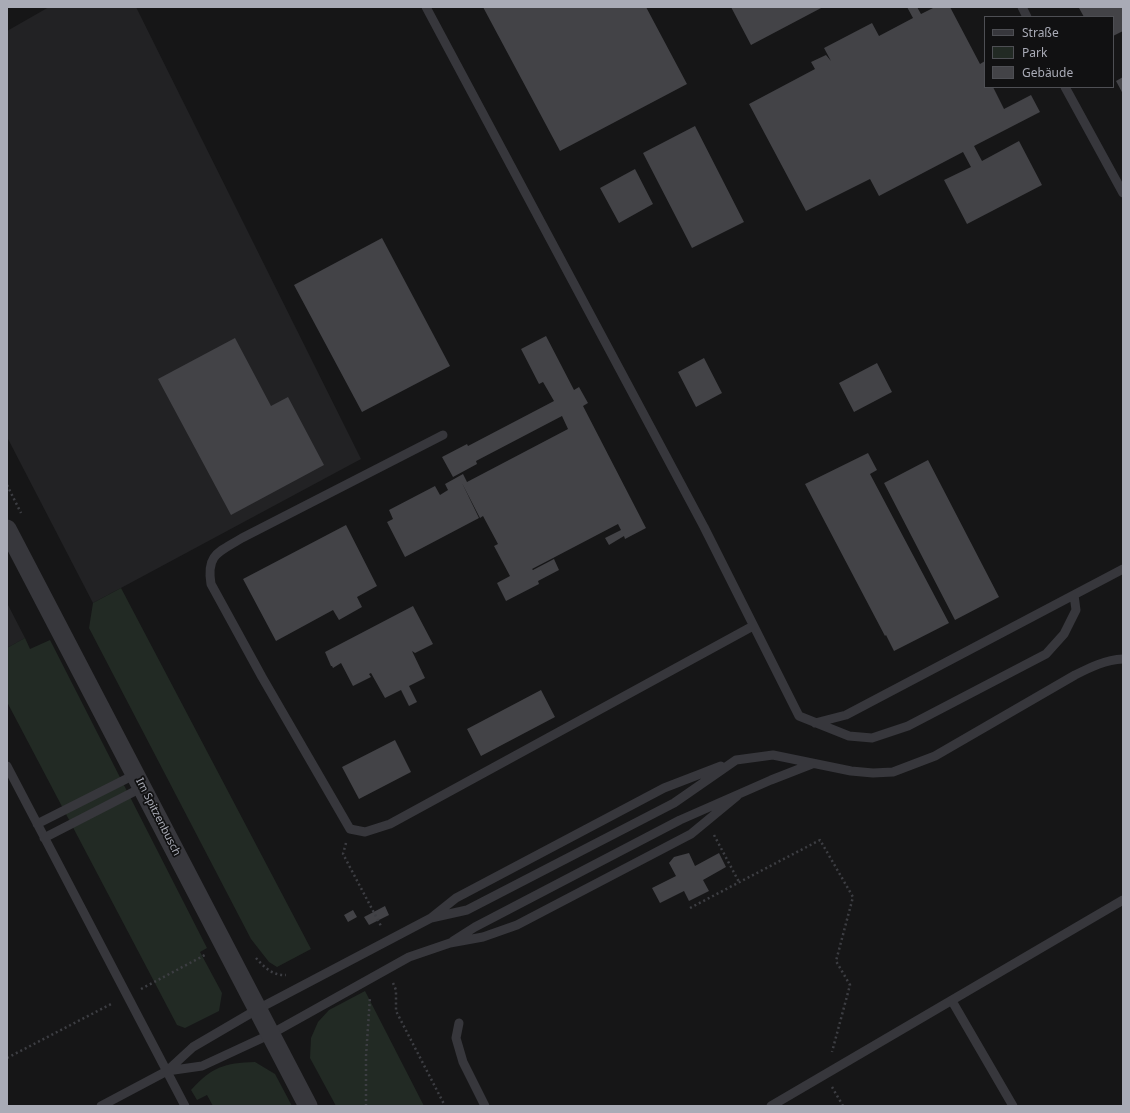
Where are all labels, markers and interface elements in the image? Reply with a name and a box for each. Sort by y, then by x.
legend [984,16,1114,88]
text: Straße [1022,24,1059,41]
text: Park [1022,44,1047,61]
text: Gebäude [1022,64,1073,81]
street label: Im Spitzenbusch [133,776,183,858]

